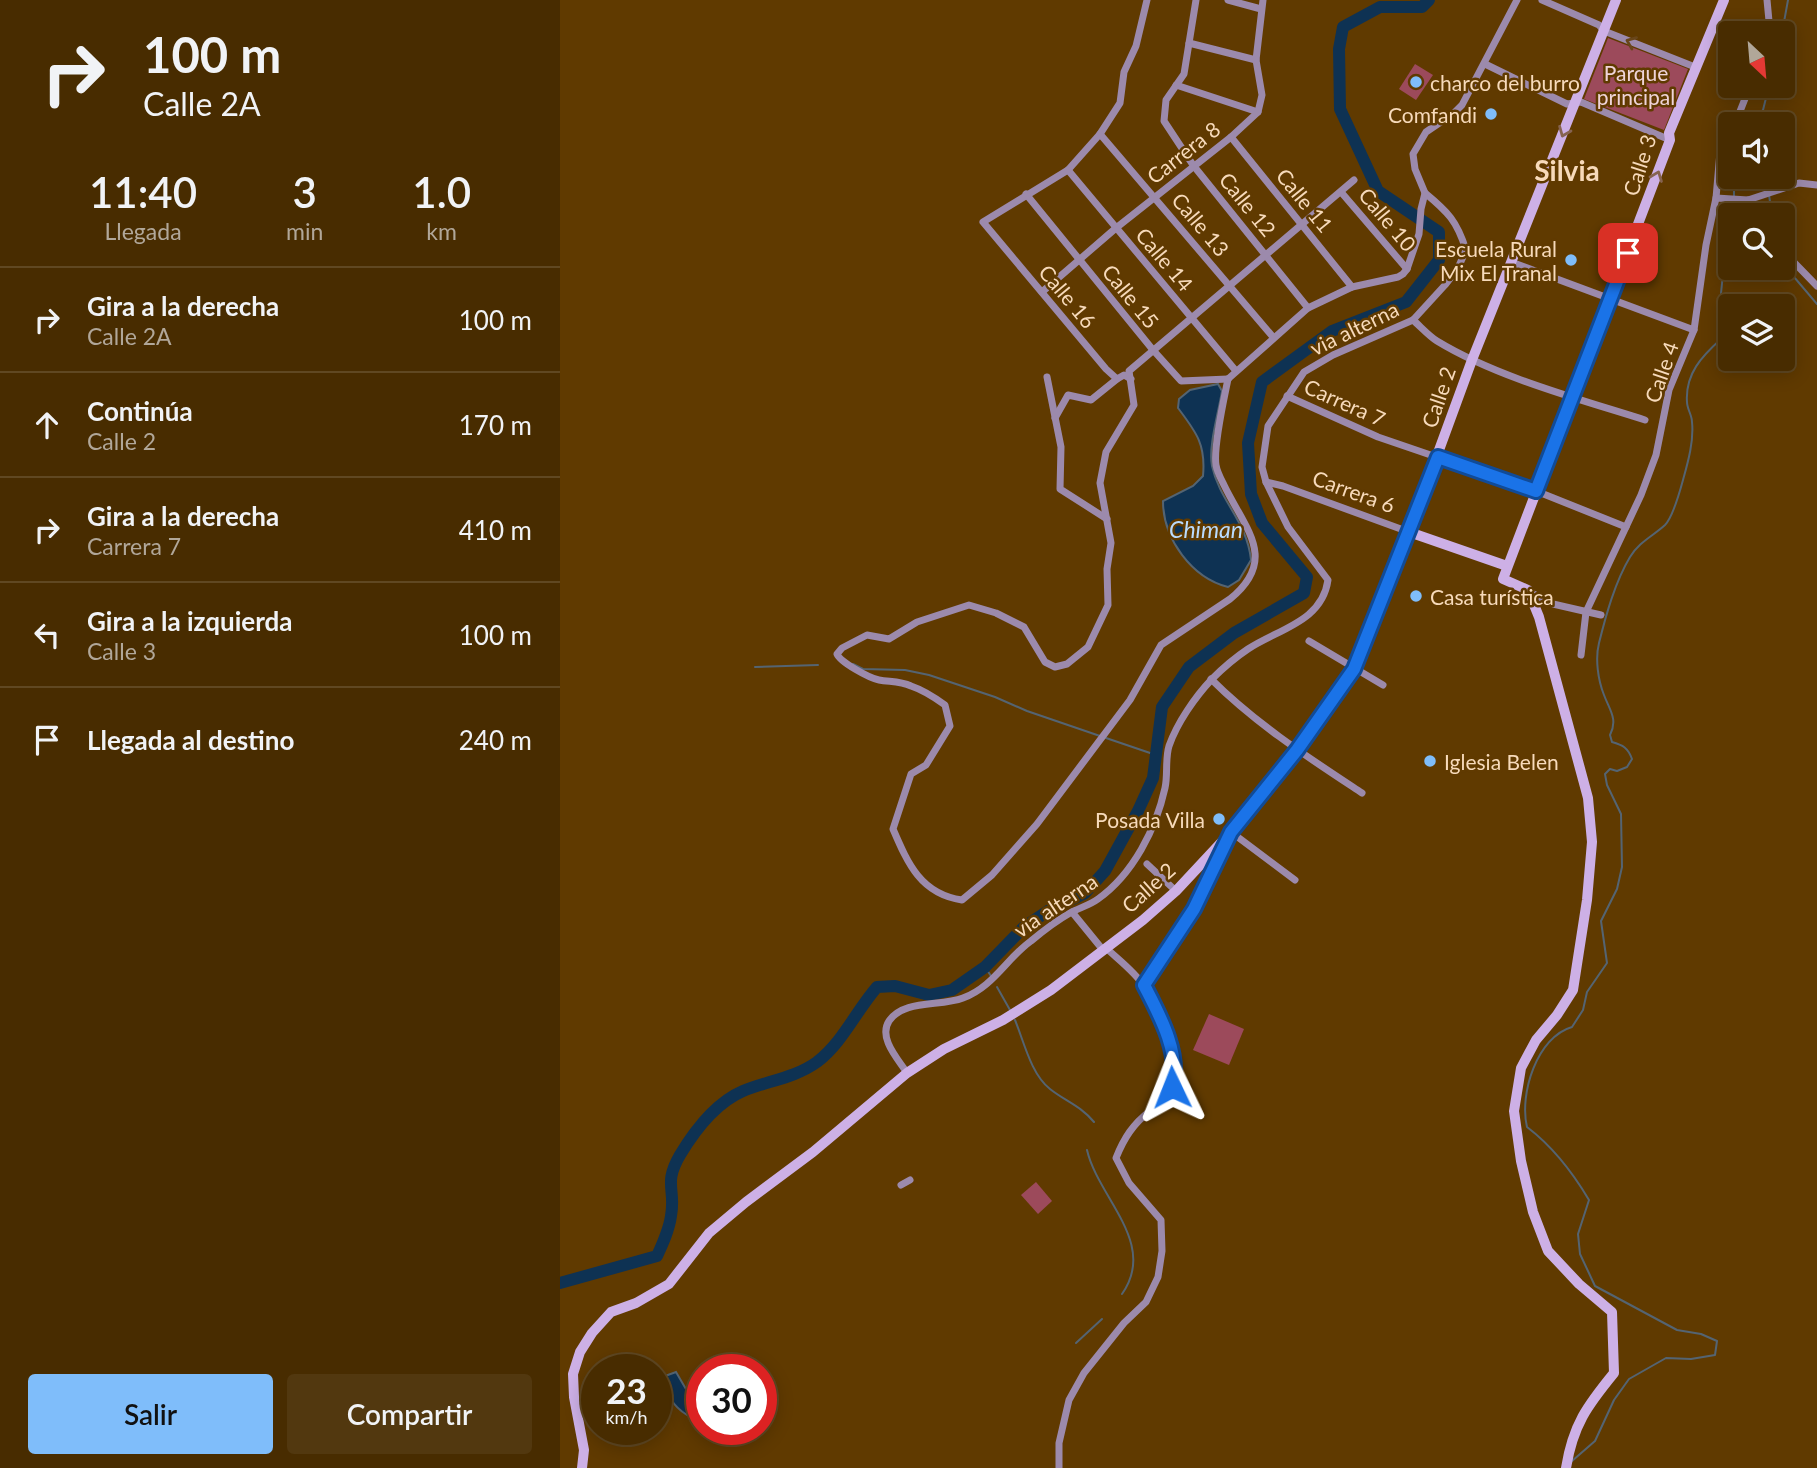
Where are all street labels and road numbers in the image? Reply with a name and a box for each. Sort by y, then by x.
street label: Carrera 8 [1141,116,1225,188]
street label: Calle 3 [1617,131,1661,199]
street label: Calle 11 [1272,163,1338,237]
street label: Calle 12 [1215,167,1281,241]
street label: Calle 10 [1354,182,1422,256]
street label: Calle 13 [1167,187,1235,261]
street label: Calle 14 [1131,222,1199,296]
street label: Calle 16 [1034,259,1102,333]
street label: Calle 15 [1098,259,1164,333]
street label: via alterna [1306,296,1402,360]
street label: Calle 4 [1639,338,1683,406]
street label: Calle 2 [1416,363,1460,431]
street label: Carrera 7 [1301,373,1389,431]
street label: Carrera 6 [1309,465,1399,517]
street label: Calle 2 [1116,857,1180,917]
street label: via alterna [1008,868,1102,942]

